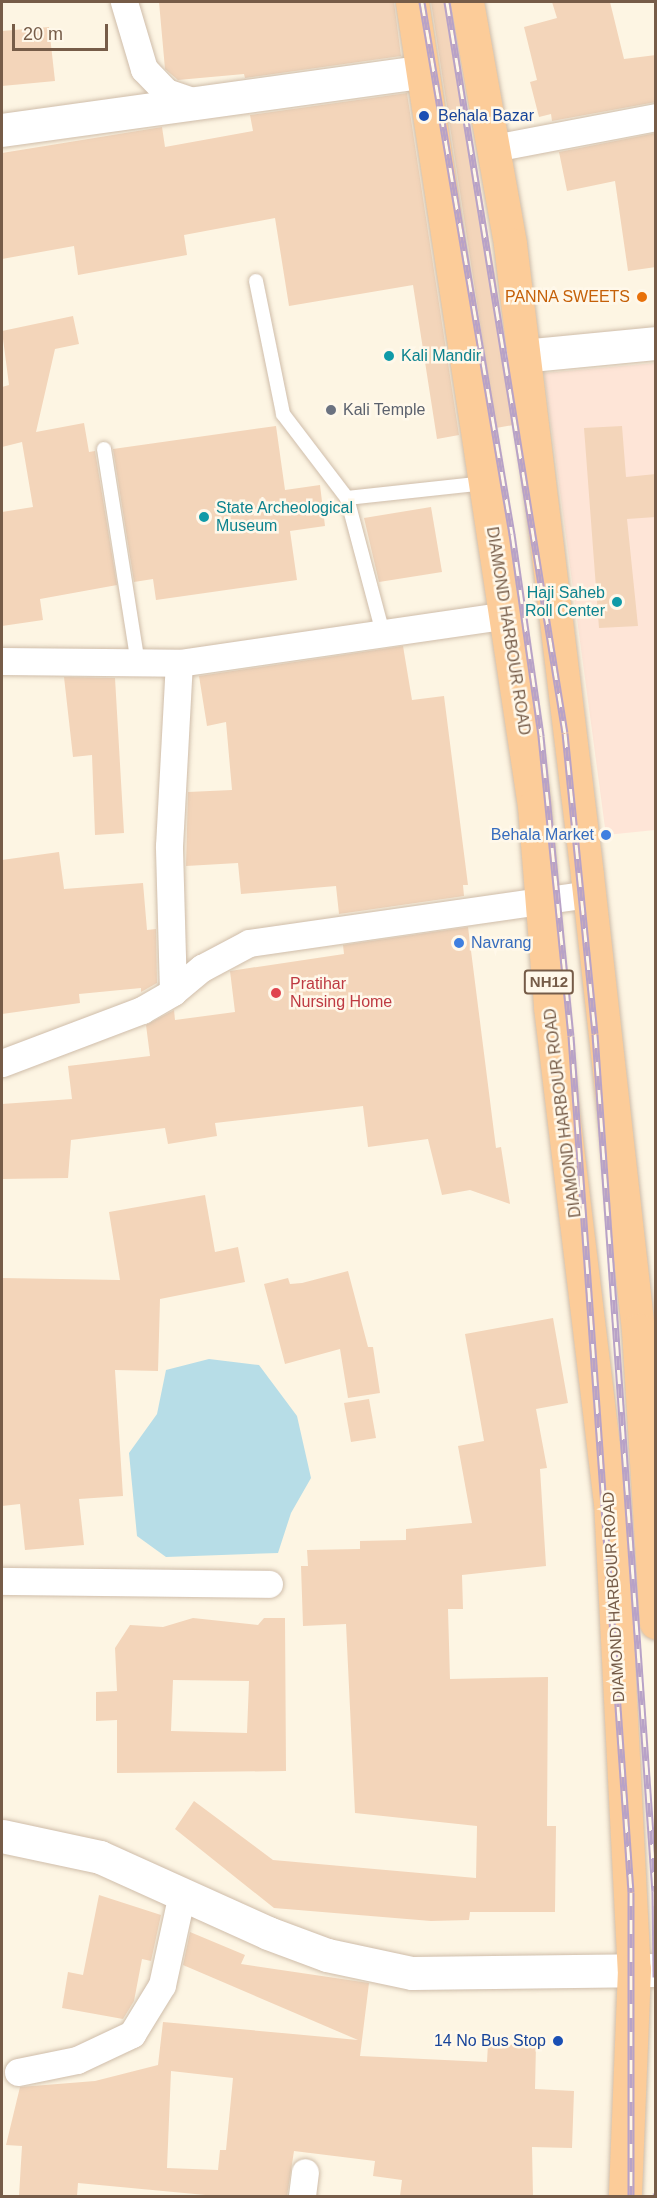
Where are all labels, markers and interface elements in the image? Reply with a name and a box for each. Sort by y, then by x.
scale bar [15,12,111,50]
text: 20 m [23,24,63,44]
place label: Behala Bazar [438,106,534,126]
marker: Behala Bazar [415,107,433,125]
place label: PANNA SWEETS [504,287,630,307]
marker: PANNA SWEETS [635,290,649,304]
place label: Kali Mandir [401,346,481,366]
marker: Kali Mandir [382,349,396,363]
place label: Kali Temple [343,400,426,420]
marker: Kali Temple [324,403,338,417]
place label: State Archeological Museum [216,498,354,536]
marker: State Archeological Museum [197,510,211,524]
street label: DIAMOND HARBOUR ROAD [482,525,534,737]
place label: Haji Saheb Roll Center [525,583,605,621]
marker: Haji Saheb Roll Center [610,595,624,609]
place label: Behala Market [491,825,594,845]
marker: Behala Market [599,828,613,842]
place label: Navrang [471,933,531,953]
marker: Navrang [452,936,466,950]
road number: NH12 [524,970,574,994]
place label: Pratihar Nursing Home [290,974,392,1012]
marker: Pratihar Nursing Home [267,984,285,1002]
street label: DIAMOND HARBOUR ROAD [541,1007,585,1219]
street label: DIAMOND HARBOUR ROAD [599,1491,629,1703]
place label: 14 No Bus Stop [434,2031,546,2051]
marker: 14 No Bus Stop [551,2034,565,2048]

